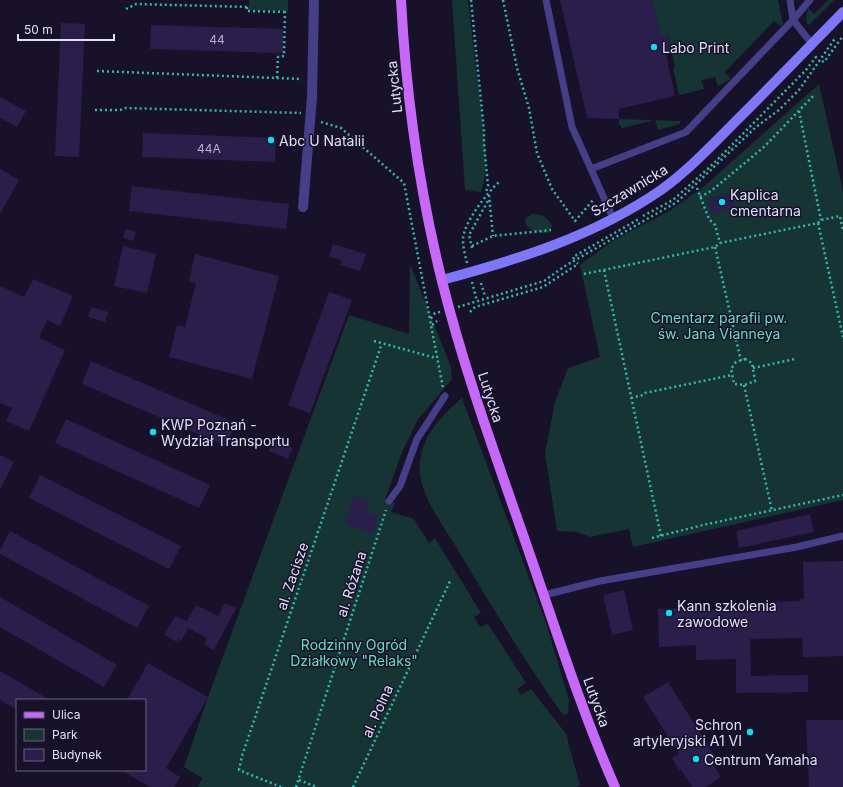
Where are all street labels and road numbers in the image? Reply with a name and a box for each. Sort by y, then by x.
street label: Lutycka [383,60,405,114]
street label: Szczawnicka [588,160,670,220]
street label: Lutycka [475,370,507,424]
street label: al. Zacisze [273,540,311,612]
street label: al. Różana [332,549,370,619]
street label: Lutycka [580,675,614,729]
street label: al. Polna [358,682,396,740]

